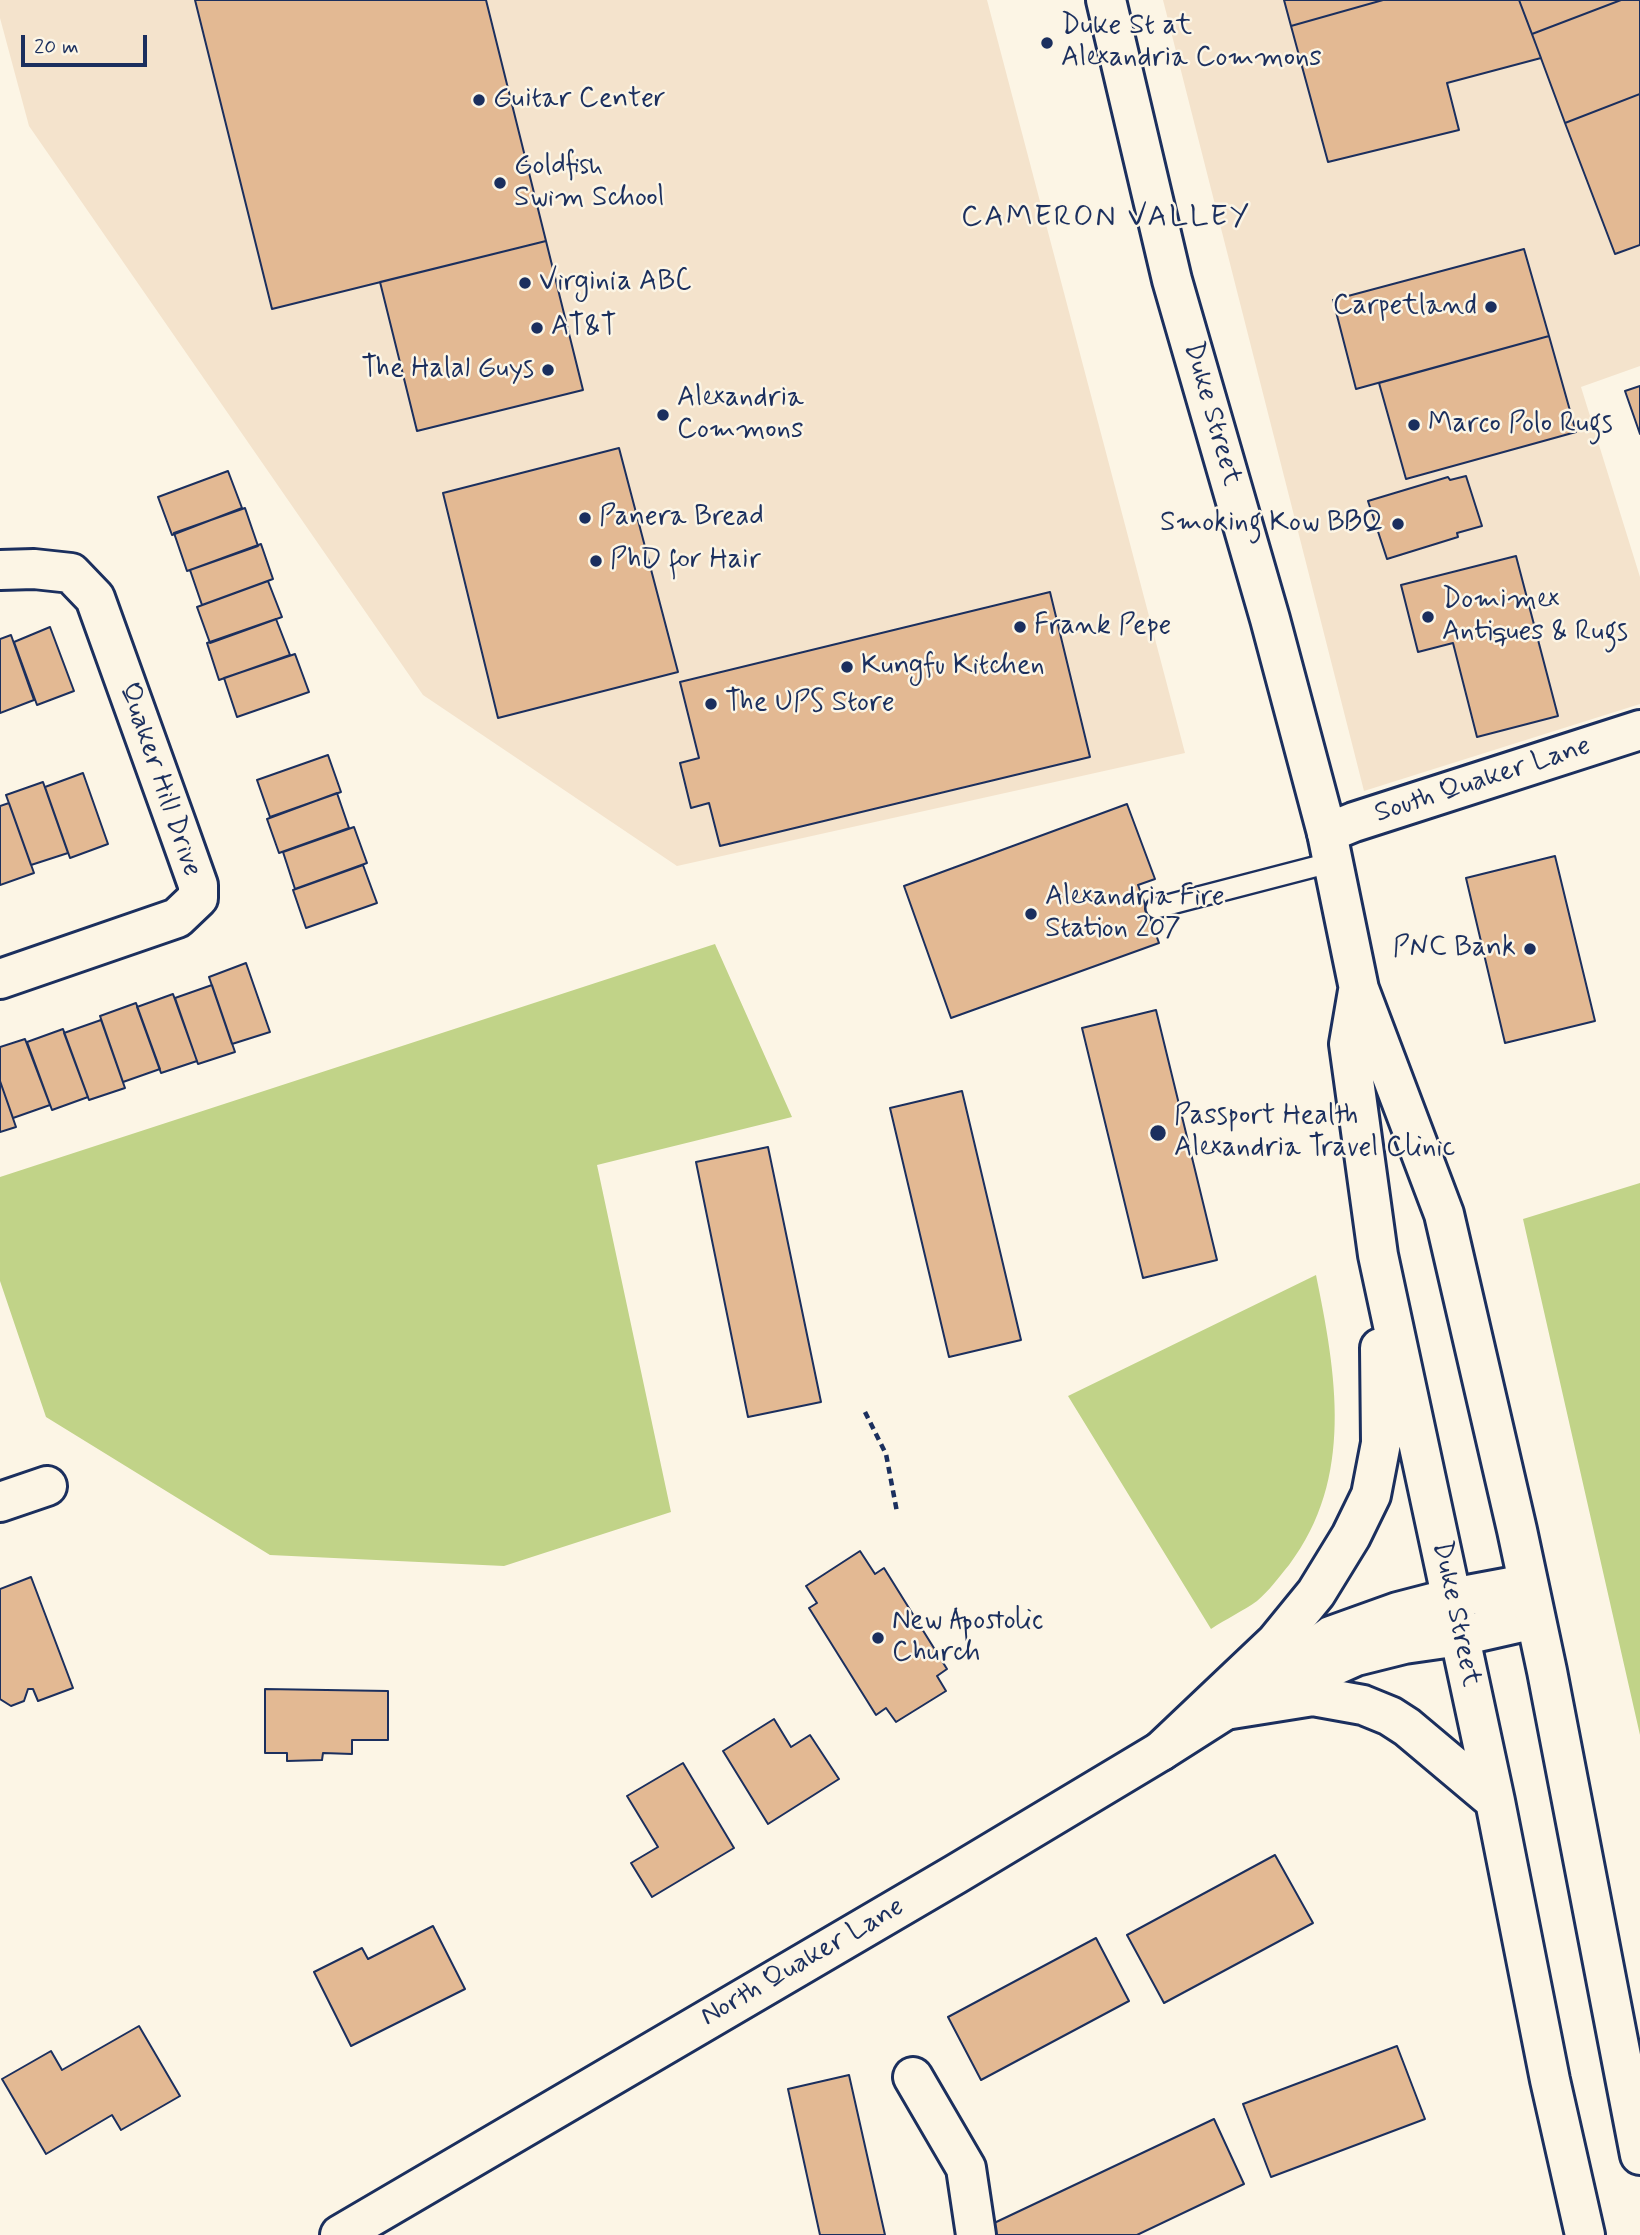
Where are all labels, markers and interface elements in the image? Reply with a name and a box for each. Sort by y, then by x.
place label: Duke St at Alexandria Commons [1061,10,1322,76]
scale bar [24,21,150,65]
text: 20 m [34,33,79,61]
marker: Duke St at Alexandria Commons [1039,35,1055,51]
place label: Guitar Center [493,83,666,117]
marker: Guitar Center [471,92,487,108]
place label: Goldfish Swim School [514,150,665,216]
marker: Goldfish Swim School [492,175,508,191]
district label: CAMERON VALLEY [959,201,1253,237]
place label: Virginia ABC [539,266,691,300]
marker: Virginia ABC [517,275,533,291]
place label: Carpetland [1333,290,1477,324]
marker: Carpetland [1483,299,1499,315]
place label: AT&T [551,311,617,345]
marker: AT&T [529,320,545,336]
street label: Duke Street [1174,338,1248,490]
place label: The Halal Guys [361,353,534,387]
marker: The Halal Guys [540,362,556,378]
place label: Alexandria Commons [677,382,804,448]
marker: Alexandria Commons [655,407,671,423]
place label: Marco Polo Rugs [1428,408,1613,442]
marker: Marco Polo Rugs [1406,417,1422,433]
place label: Panera Bread [599,501,764,535]
place label: Smoking Kow BBQ [1160,507,1384,541]
marker: Panera Bread [577,510,593,526]
marker: Smoking Kow BBQ [1390,516,1406,532]
place label: PhD for Hair [610,544,761,578]
marker: PhD for Hair [588,553,604,569]
place label: Domimex Antiques & Rugs [1442,584,1628,650]
marker: Domimex Antiques & Rugs [1420,609,1436,625]
place label: Frank Pepe [1034,610,1171,644]
marker: Frank Pepe [1012,619,1028,635]
place label: Kungfu Kitchen [861,650,1045,684]
marker: Kungfu Kitchen [839,659,855,675]
street label: Quaker Hill Drive [110,679,208,881]
place label: The UPS Store [725,687,895,721]
marker: The UPS Store [703,696,719,712]
street label: South Quaker Lane [1371,730,1595,832]
place label: Alexandria Fire Station 207 [1045,881,1225,947]
marker: Alexandria Fire Station 207 [1023,906,1039,922]
place label: PNC Bank [1393,932,1516,966]
marker: PNC Bank [1522,941,1538,957]
place label: Passport Health Alexandria Travel Clinic [1174,1100,1455,1166]
marker: Passport Health Alexandria Travel Clinic [1148,1123,1168,1143]
street label: Duke Street [1423,1538,1487,1690]
place label: New Apostolic Church [892,1605,1043,1671]
marker: New Apostolic Church [870,1630,886,1646]
street label: North Quaker Lane [695,1891,911,2035]

